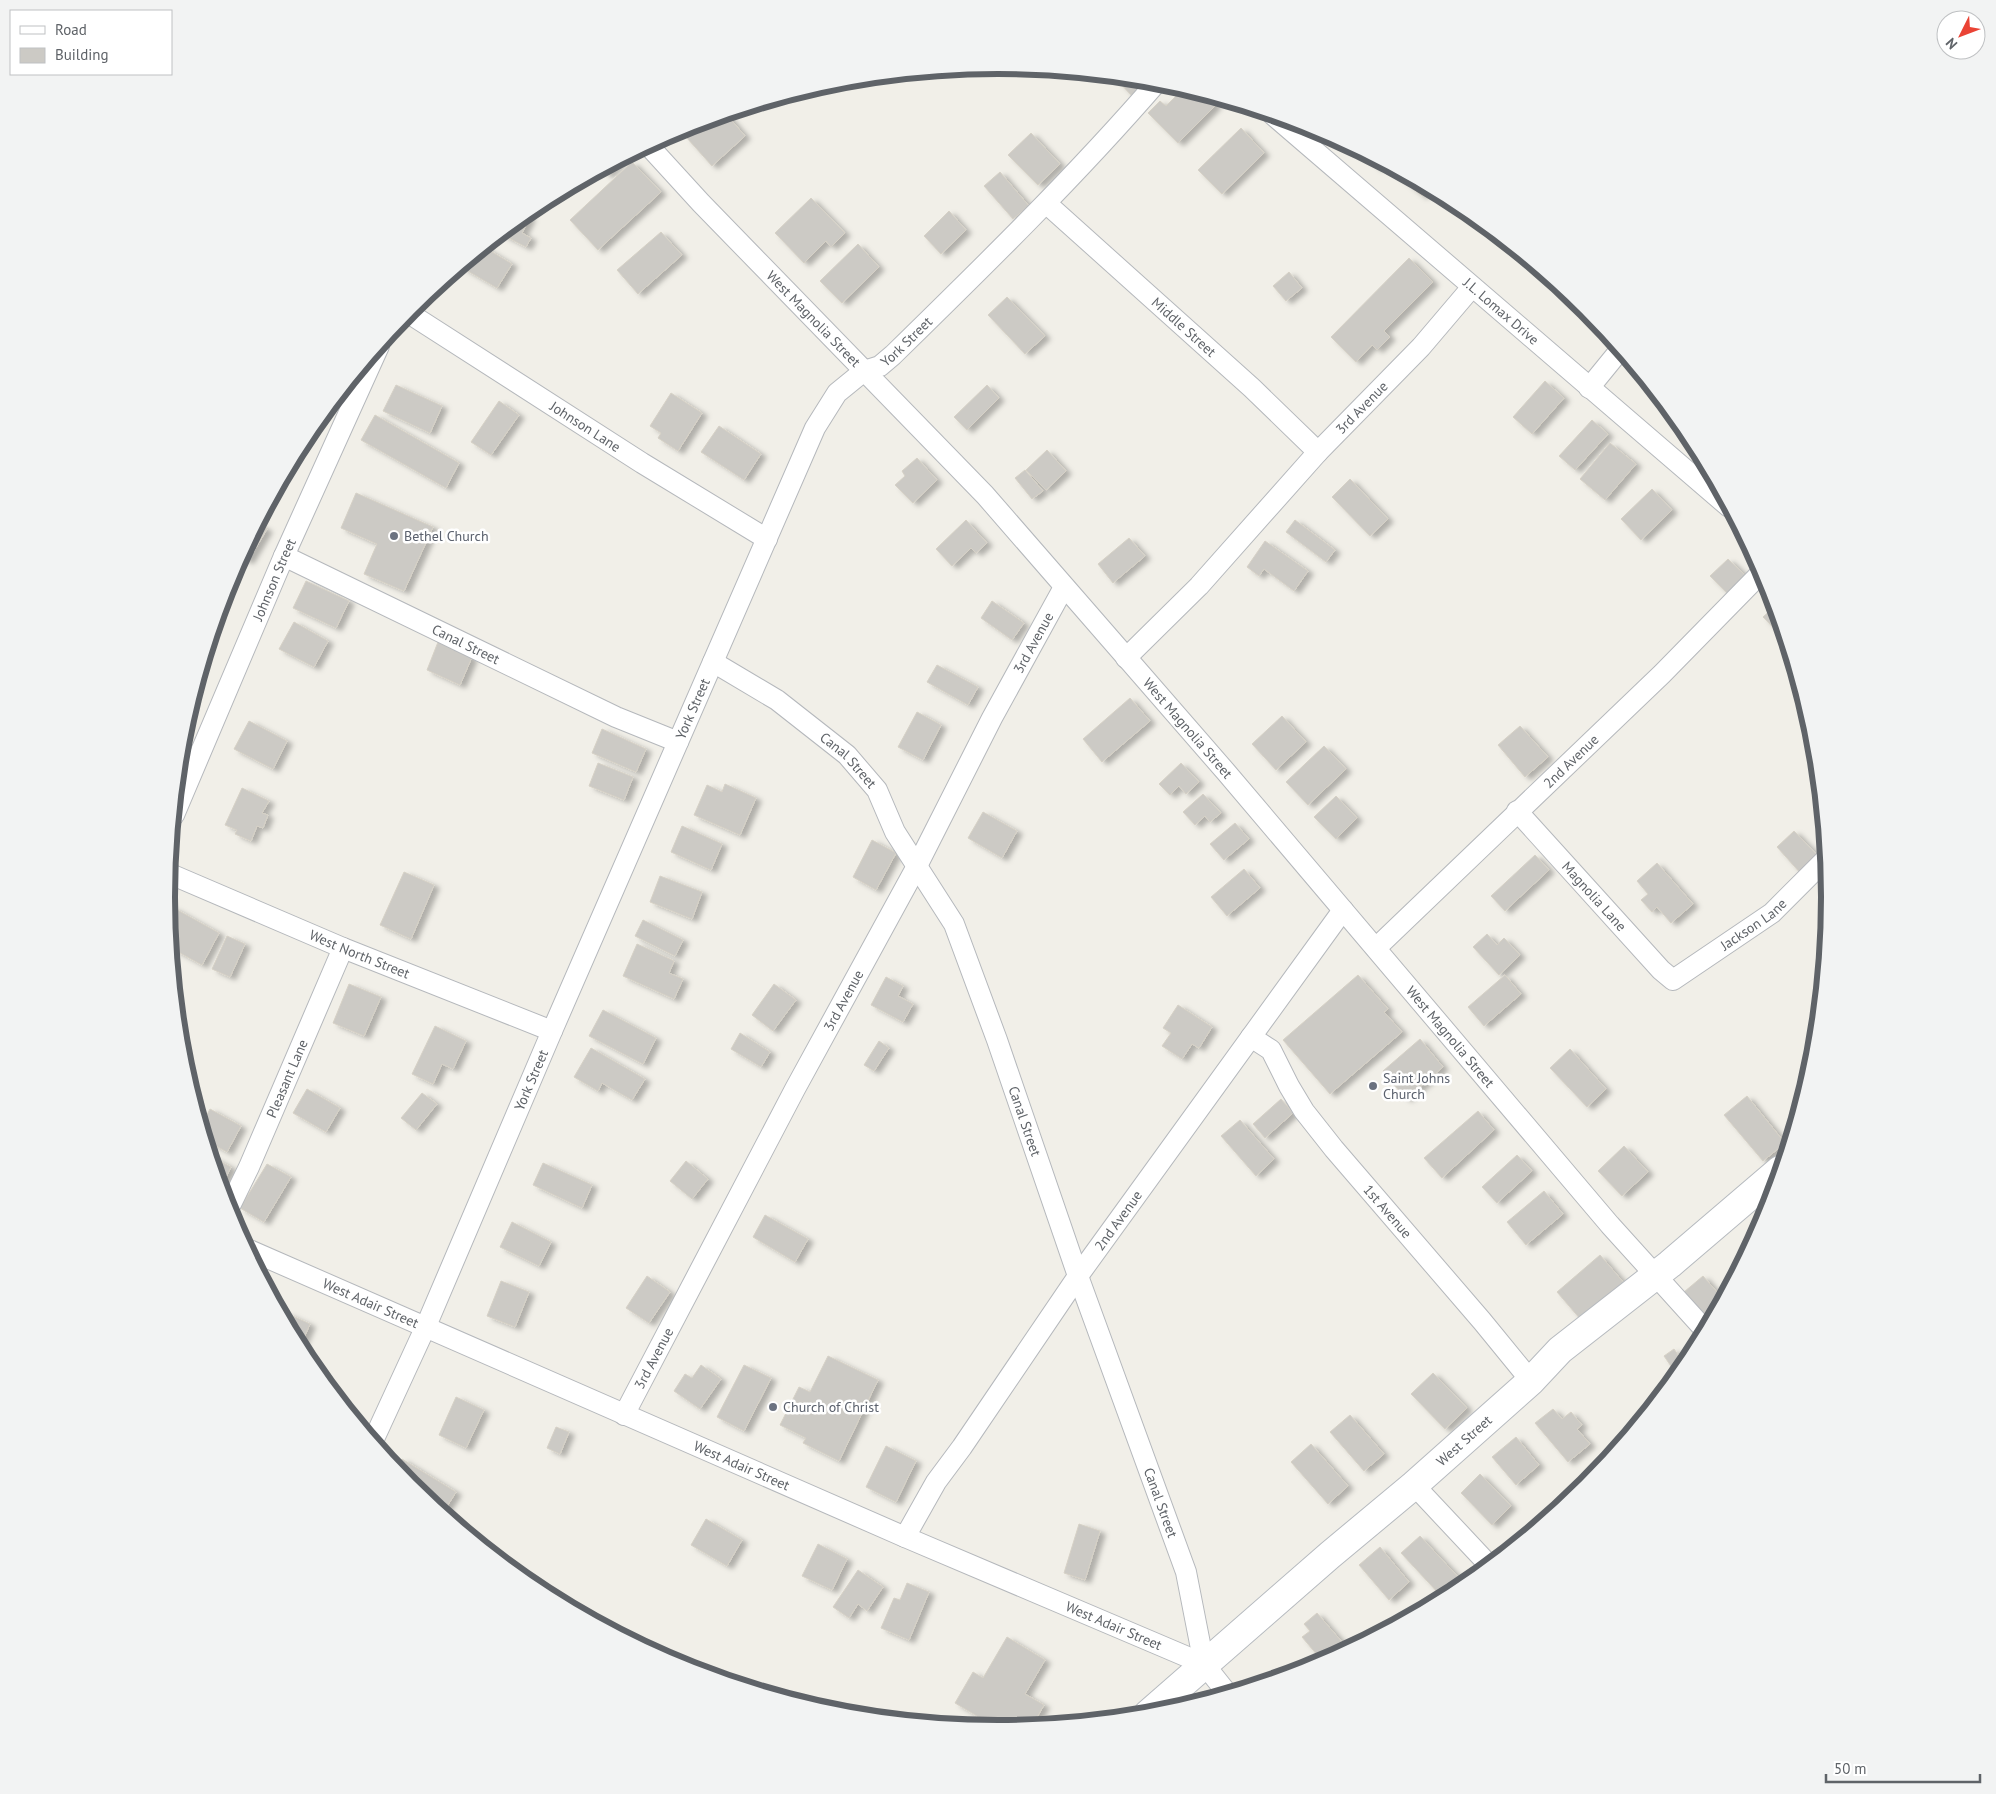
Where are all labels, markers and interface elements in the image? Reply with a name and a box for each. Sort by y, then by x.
legend [10,10,172,75]
north arrow [1936,10,1986,60]
text: Road [55,20,87,39]
text: N [1942,34,1961,53]
text: Building [55,45,109,64]
street label: West Magnolia Street [763,267,865,371]
street label: J.L. Lomax Drive [1459,273,1543,349]
street label: Middle Street [1148,293,1220,361]
street label: York Street [877,313,936,371]
street label: 3rd Avenue [1332,377,1391,438]
street label: Johnson Lane [546,397,624,456]
place label: Bethel Church [404,527,489,545]
marker: Bethel Church [388,530,400,542]
street label: Johnson Street [248,535,300,624]
street label: 3rd Avenue [1009,609,1057,677]
street label: Canal Street [429,620,503,668]
street label: West Magnolia Street [1139,674,1237,782]
street label: York Street [671,675,714,742]
street label: Canal Street [816,728,881,792]
street label: 2nd Avenue [1539,731,1602,792]
street label: Magnolia Lane [1558,858,1630,935]
street label: Jackson Lane [1716,895,1790,955]
street label: West North Street [307,926,412,983]
street label: 3rd Avenue [819,967,867,1034]
street label: West Magnolia Street [1402,982,1499,1091]
street label: Pleasant Lane [262,1037,312,1121]
street label: York Street [510,1047,552,1113]
place label: Saint Johns Church [1383,1069,1450,1103]
marker: Saint Johns Church [1367,1080,1379,1092]
street label: Canal Street [1004,1084,1045,1159]
street label: 1st Avenue [1360,1181,1416,1242]
street label: 2nd Avenue [1090,1187,1146,1254]
street label: West Adair Street [320,1274,422,1332]
street label: 3rd Avenue [630,1324,677,1392]
place label: Church of Christ [783,1398,879,1416]
marker: Church of Christ [767,1401,779,1413]
street label: West Street [1433,1411,1496,1470]
street label: West Adair Street [691,1437,793,1494]
street label: Canal Street [1140,1465,1182,1540]
street label: West Adair Street [1063,1597,1165,1654]
scale bar [1826,1752,1980,1784]
text: 50 m [1834,1759,1867,1778]

